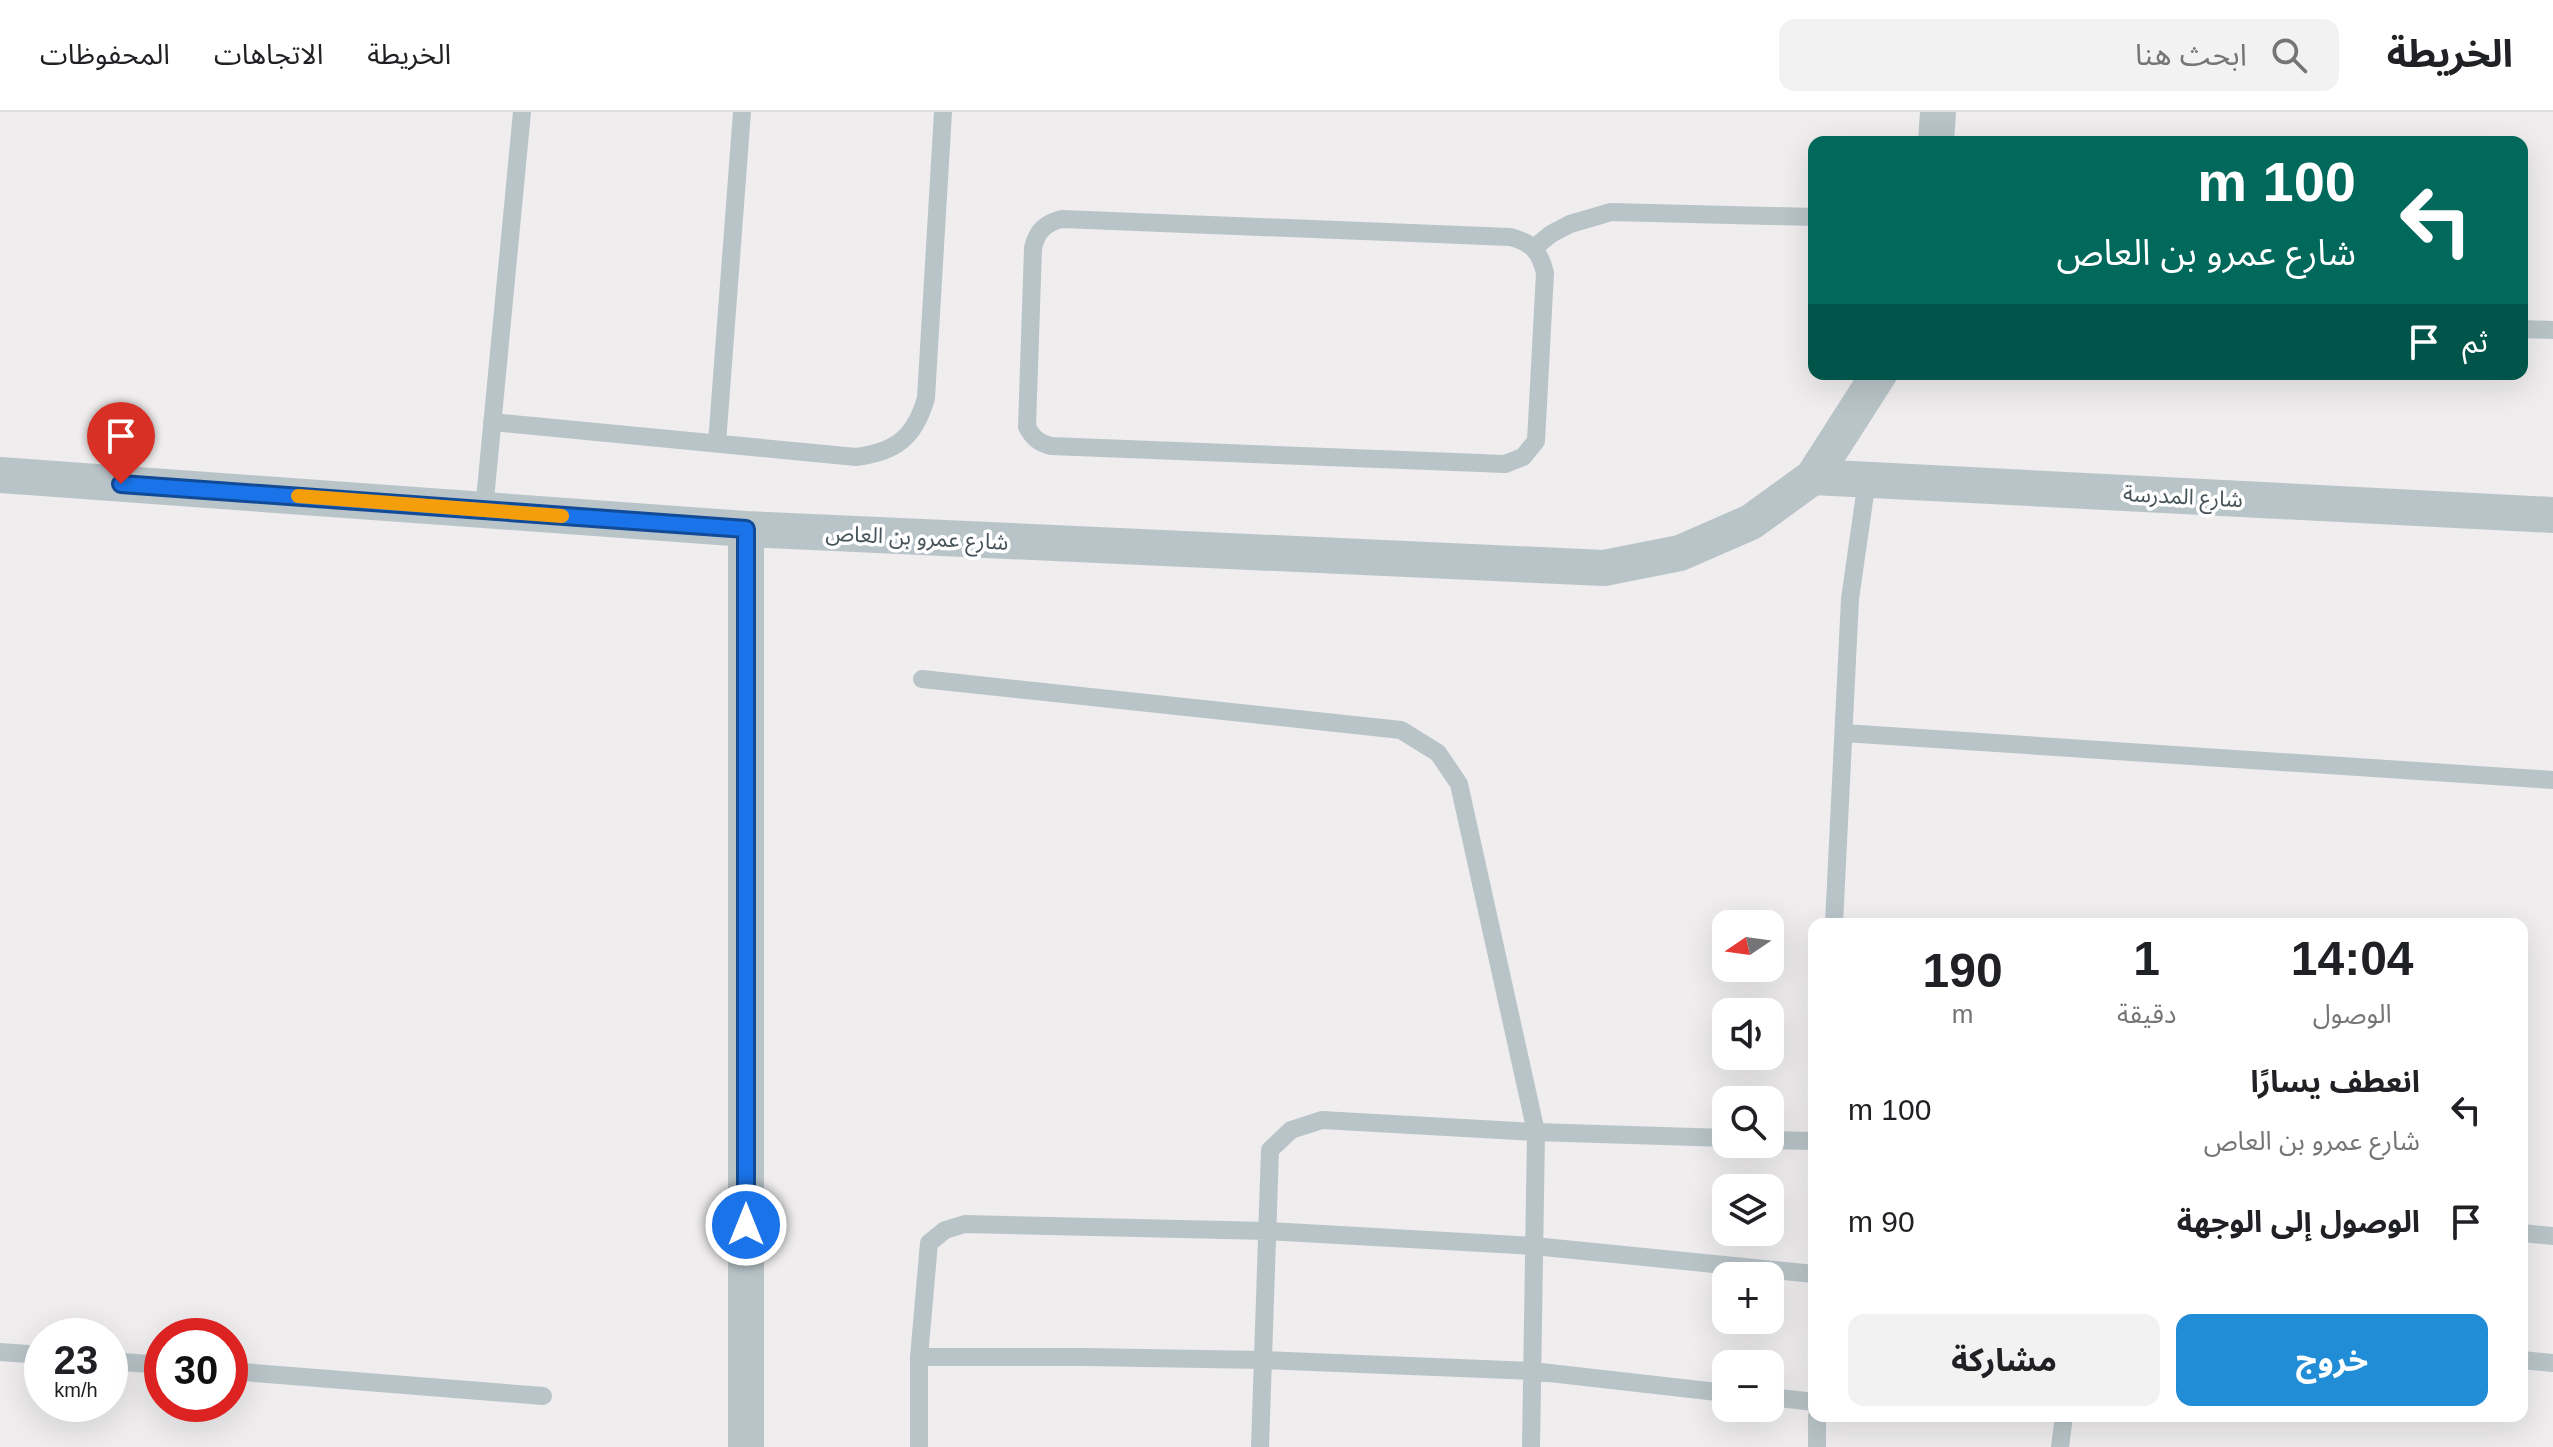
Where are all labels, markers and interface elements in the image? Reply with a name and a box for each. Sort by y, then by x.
search box [1779,19,2339,91]
icon: search [2267,33,2311,77]
text: الخريطة [2387,33,2513,75]
text: ابحث هنا [2135,38,2247,71]
text: المحفوظات [40,39,170,70]
text: الاتجاهات [214,39,323,70]
text: الخريطة [367,39,451,70]
text: 100 m [2197,150,2356,213]
icon: left [2384,168,2488,272]
text: شارع عمرو بن العاص [2056,232,2356,273]
icon: arrive [2402,320,2446,364]
text: ثم [2462,325,2488,358]
pin [87,402,155,484]
icon: arrive [99,414,143,458]
street label: شارع المدرسة [2122,481,2243,516]
street label: شارع عمرو بن العاص [825,520,1009,559]
north arrow [1712,910,1784,982]
map controls [1712,910,1784,1422]
text: 1 [2133,932,2160,985]
text: 14:04 [2291,932,2414,985]
text: 190 [1923,944,2003,997]
button: sound [1712,998,1784,1070]
text: m [1952,999,1973,1029]
text: دقيقة [2117,999,2176,1029]
text: الوصول [2313,999,2392,1029]
text: انعطف يسارًا [2251,1065,2420,1098]
button: search [1712,1086,1784,1158]
icon: left [2444,1088,2488,1132]
text: 100 m [1848,1093,1931,1126]
text: شارع عمرو بن العاص [2204,1126,2420,1156]
button: layers [1712,1174,1784,1246]
position arrow [704,1183,788,1267]
icon: arrive [2444,1200,2488,1244]
text: 90 m [1848,1205,1915,1238]
text: الوصول إلى الوجهة [2177,1205,2420,1238]
button: + [1712,1262,1784,1334]
button: مشاركة [1848,1314,2160,1406]
button: خروج [2176,1314,2488,1406]
speed limit sign: 30 [144,1318,248,1422]
text: 23 [54,1338,98,1382]
button: − [1712,1350,1784,1422]
text: km/h [54,1379,98,1401]

